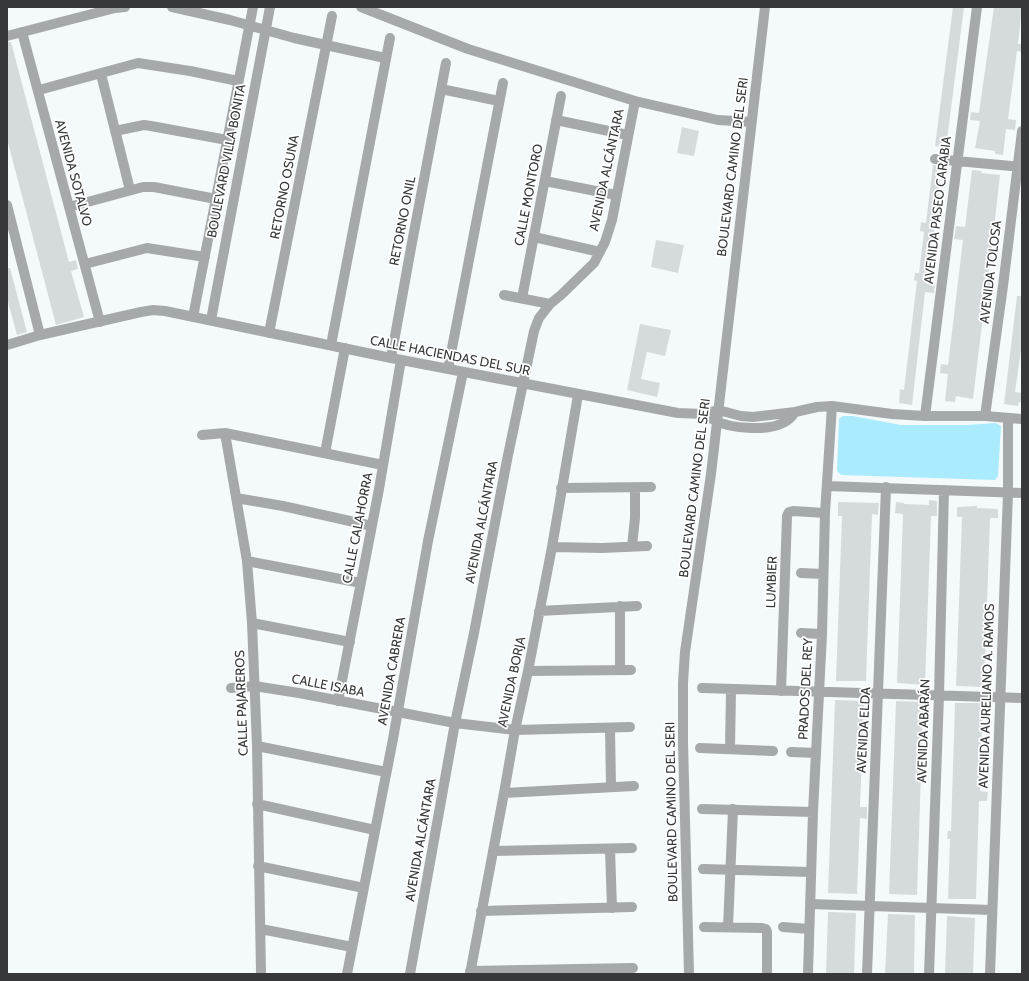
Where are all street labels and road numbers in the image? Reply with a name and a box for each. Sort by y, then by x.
street label: BOULEVARD CAMINO DEL SERI [714,77,752,257]
street label: BOULEVARD VILLA BONITA [204,83,250,239]
street label: AVENIDA ALCÁNTARA [586,107,628,233]
street label: AVENIDA SOTALVO [51,118,95,228]
street label: RETORNO OSUNA [267,134,303,240]
street label: AVENIDA PASEO CARABIA [921,135,955,285]
street label: CALLE MONTORO [511,143,547,247]
street label: RETORNO ONIL [387,175,419,267]
street label: AVENIDA TOLOSA [977,220,1005,324]
street label: CALLE HACIENDAS DEL SUR [369,333,531,379]
street label: BOULEVARD CAMINO DEL SERI [676,398,714,578]
street label: AVENIDA ALCÁNTARA [462,459,502,585]
street label: CALLE CALAHORRA [340,471,376,585]
street label: LUMBIER [763,556,781,608]
street label: AVENIDA AURELIANO A. RAMOS [976,603,998,789]
street label: AVENIDA CABRERA [375,616,409,726]
street label: AVENIDA BORJA [495,635,529,729]
street label: PRADOS DEL REY [796,638,816,740]
street label: CALLE PAJAREROS [232,650,252,756]
street label: CALLE ISABA [290,671,366,701]
street label: AVENIDA ABARÁN [914,679,934,783]
street label: AVENIDA ELDA [854,687,874,773]
street label: BOULEVARD CAMINO DEL SERI [663,722,681,902]
street label: AVENIDA ALCÁNTARA [402,777,440,903]

